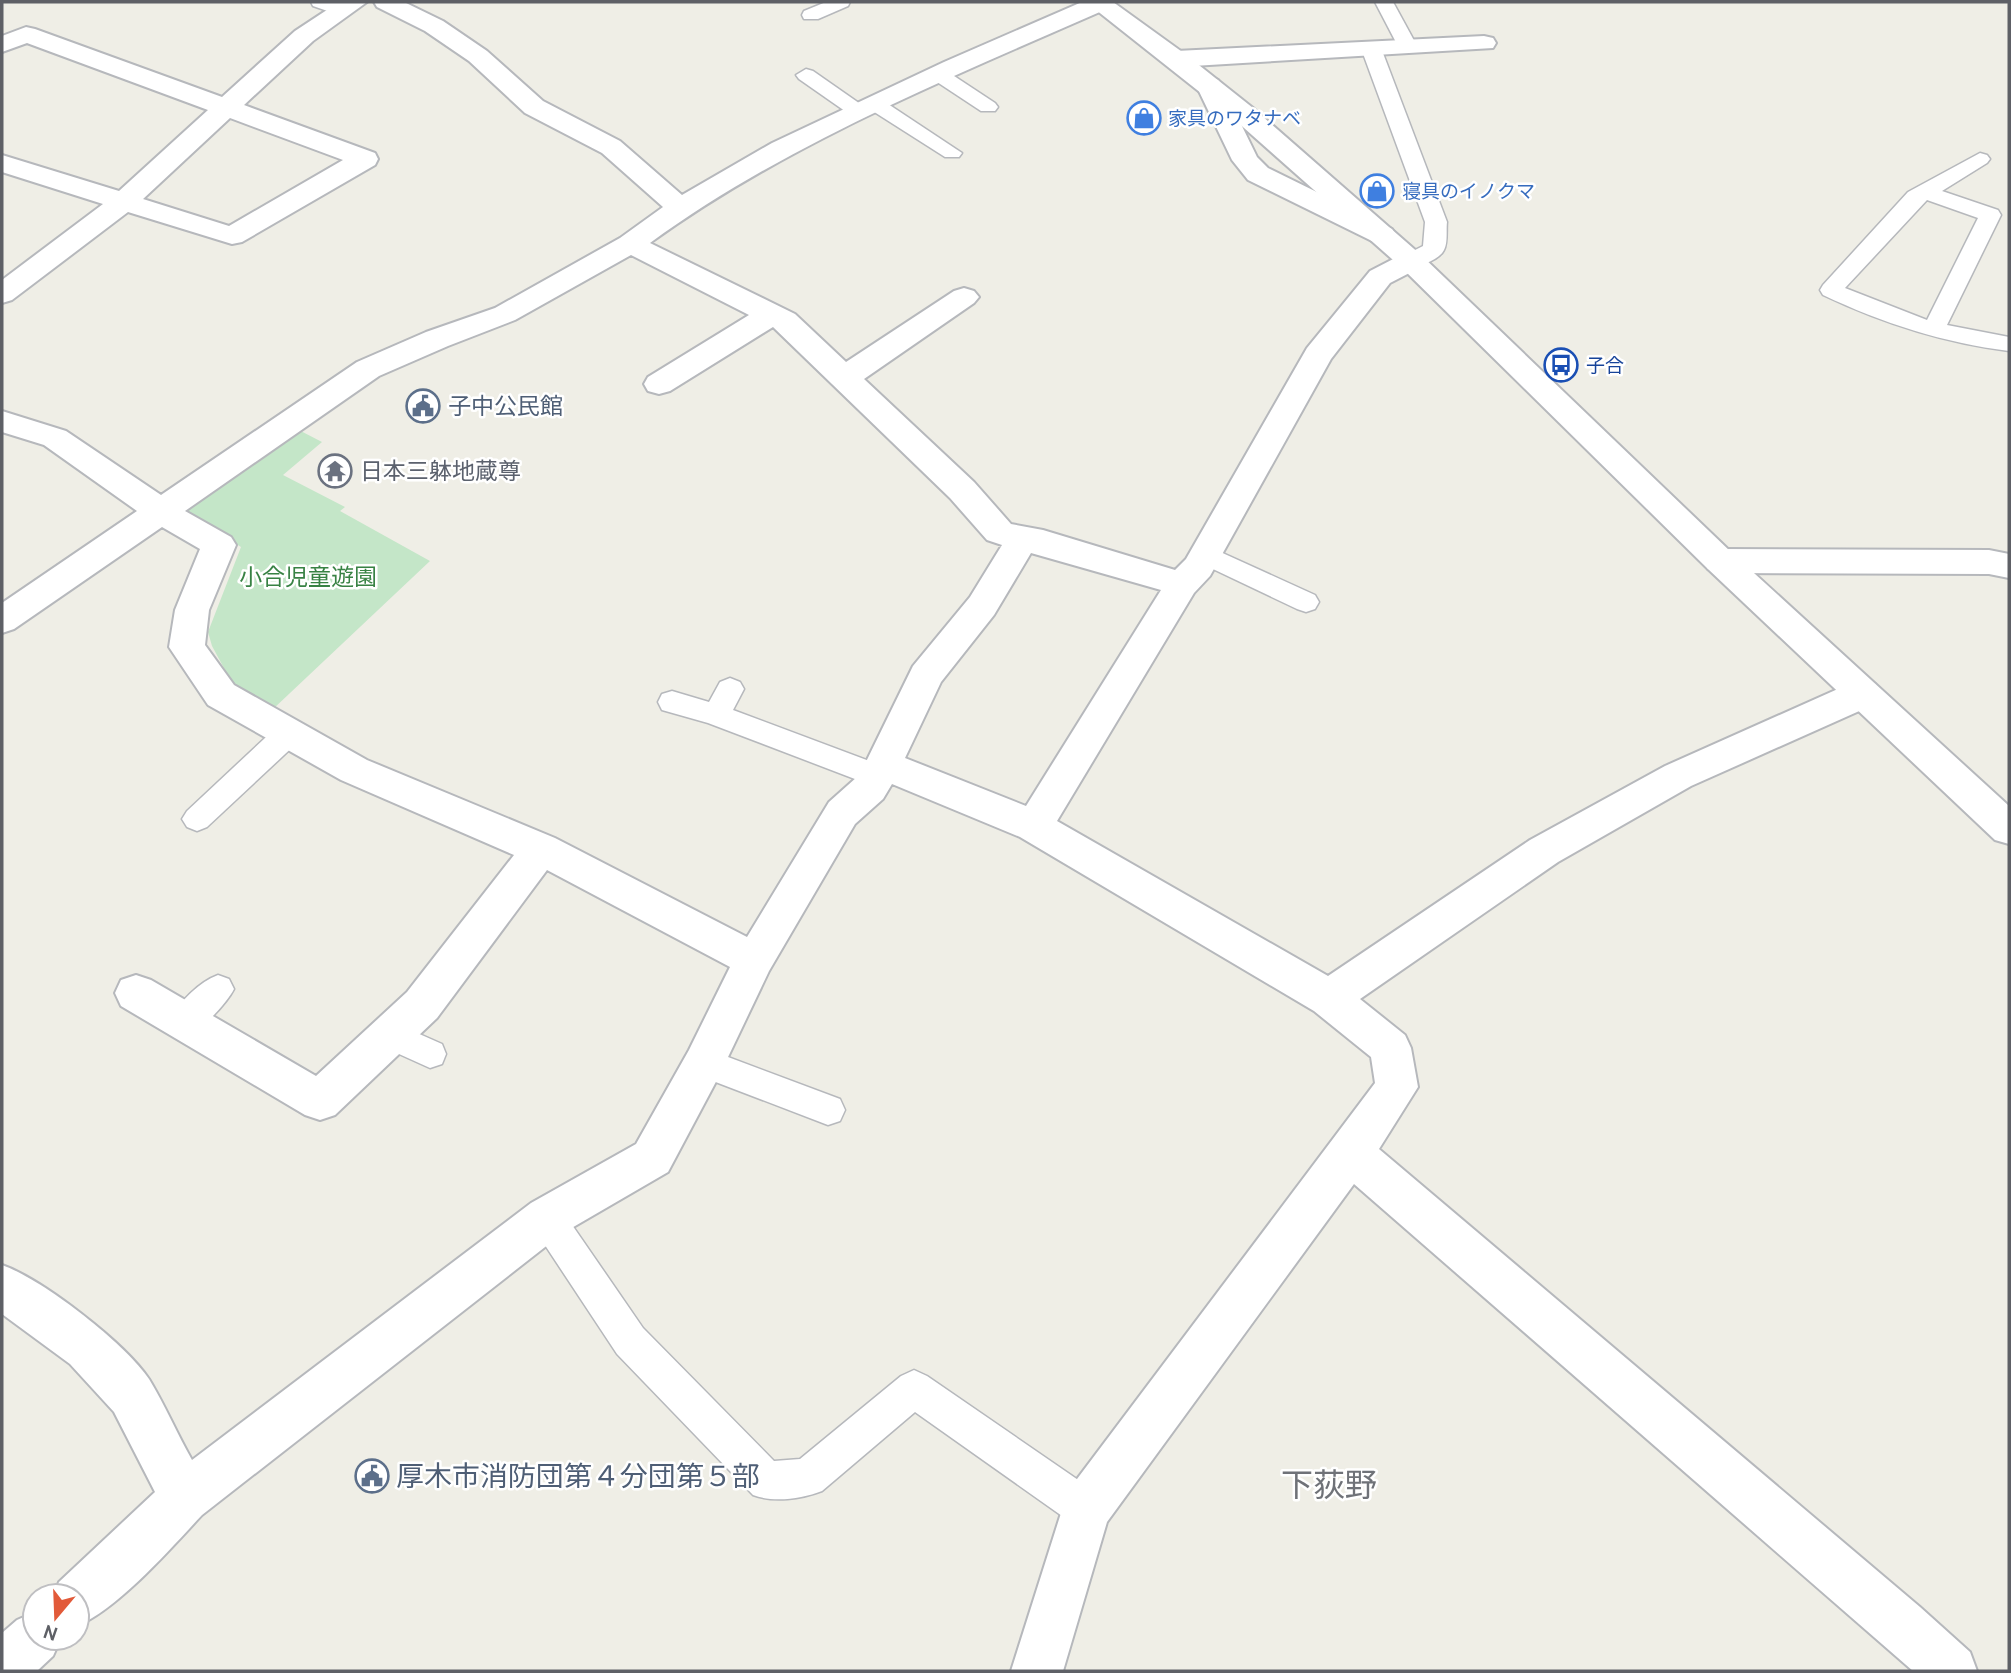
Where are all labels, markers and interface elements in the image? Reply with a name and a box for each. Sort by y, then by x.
shop icon: 家具のワタナベ [1125,99,1163,137]
place label: 家具のワタナベ [1168,107,1301,130]
shop icon: 寝具のイノクマ [1358,172,1396,210]
place label: 寝具のイノクマ [1402,180,1535,203]
bus stop icon: 子合 [1542,346,1580,384]
place label: 子合 [1586,354,1624,377]
public building icon: 子中公民館 [404,387,442,425]
place label: 子中公民館 [448,392,563,420]
temple icon: 日本三躰地蔵尊 [316,452,354,490]
place label: 日本三躰地蔵尊 [360,457,521,485]
park label: 小合児童遊園 [239,563,377,591]
public building icon: 厚木市消防団第４分団第５部 [353,1457,391,1495]
place label: 厚木市消防団第４分団第５部 [396,1459,760,1493]
district label: 下荻野 [1281,1465,1377,1504]
north arrow [21,1582,91,1652]
text: N [41,1620,61,1646]

